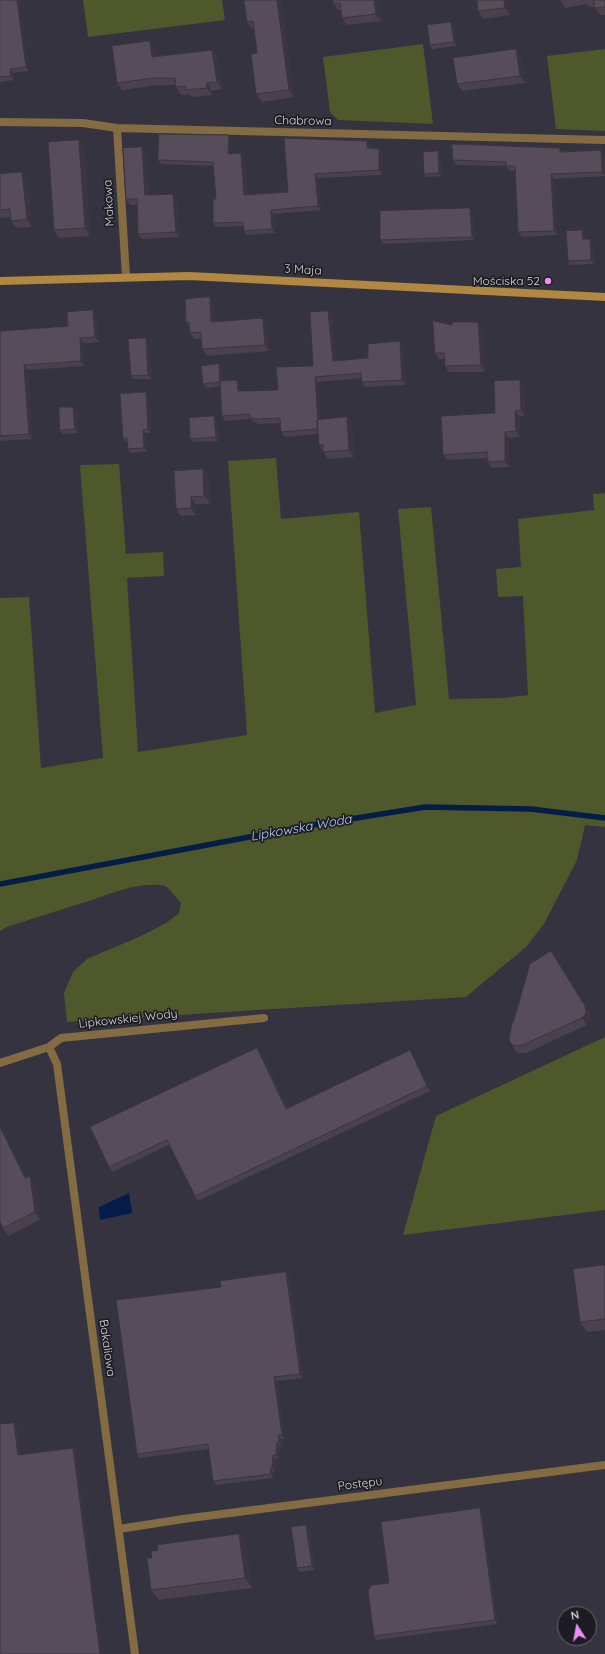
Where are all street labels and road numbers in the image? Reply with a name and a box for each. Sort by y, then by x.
street label: Chabrowa [274,113,332,129]
street label: Makowa [101,179,117,227]
street label: 3 Maja [284,262,322,278]
street label: Lipkowskiej Wody [78,1007,178,1031]
street label: Bakaliowa [96,1318,118,1378]
street label: Postępu [337,1474,383,1494]

